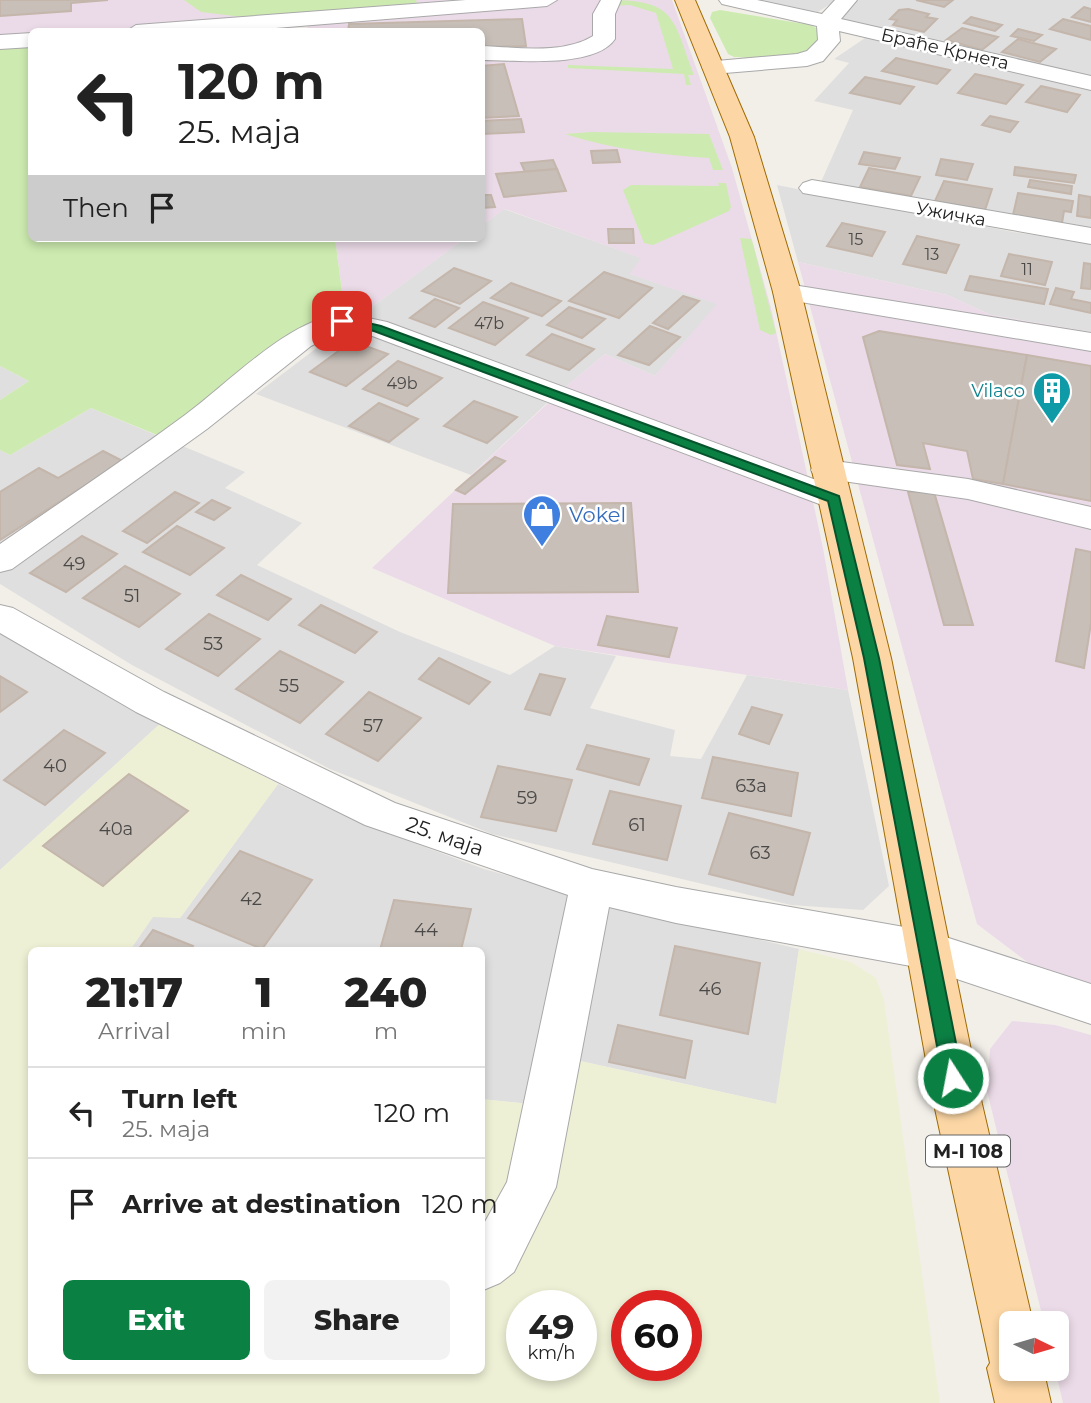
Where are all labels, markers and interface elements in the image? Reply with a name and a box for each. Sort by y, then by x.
street label: Браће Крнета [879,24,1011,74]
text: 120 m [178,52,325,111]
icon: left [63,56,154,147]
text: 25. маја [178,112,301,151]
icon: arrive [143,189,181,227]
text: Then [63,192,129,224]
street label: Ужичка [914,197,988,231]
house number: 15 [849,230,863,249]
house number: 13 [925,245,939,264]
house number: 11 [1021,260,1033,279]
pin [312,291,372,351]
icon: arrive [323,302,361,340]
house number: 47b [474,314,504,333]
building icon: Vilaco [1031,370,1073,425]
house number: 49b [386,374,418,393]
place label: Vilaco [971,380,1025,402]
shop icon: Vokel [521,493,563,548]
place label: Vokel [569,502,626,527]
house number: 49 [63,553,85,575]
house number: 51 [124,585,140,607]
house number: 53 [203,633,223,655]
house number: 55 [279,675,299,697]
house number: 57 [363,715,383,737]
house number: 40 [43,755,67,777]
house number: 63a [735,775,767,797]
house number: 59 [516,787,538,809]
street label: 25. маја [403,811,487,861]
house number: 61 [628,814,646,836]
house number: 40a [99,818,133,840]
house number: 63 [749,842,771,864]
house number: 42 [240,888,262,910]
house number: 44 [414,919,438,941]
text: 21:17 [86,966,183,1018]
text: 1 [255,966,272,1018]
text: 240 [344,966,427,1018]
house number: 46 [699,978,721,1000]
text: Arrival [98,1017,171,1045]
text: min [241,1017,287,1045]
text: m [374,1017,398,1045]
position arrow [916,1041,990,1115]
text: Turn left [122,1083,238,1115]
icon: left [63,1094,101,1132]
text: 120 m [374,1097,450,1129]
text: 25. маја [122,1115,210,1143]
road number: M-I 108 [926,1135,1010,1166]
icon: arrive [63,1185,101,1223]
text: Arrive at destination [122,1188,401,1220]
text: 120 m [422,1188,498,1220]
button: Exit [63,1280,250,1360]
button: Share [264,1280,450,1360]
speed limit sign: 60 [611,1290,702,1381]
text: 49 [528,1305,575,1348]
north arrow [999,1311,1069,1381]
map controls [999,1311,1069,1381]
text: km/h [527,1342,576,1364]

